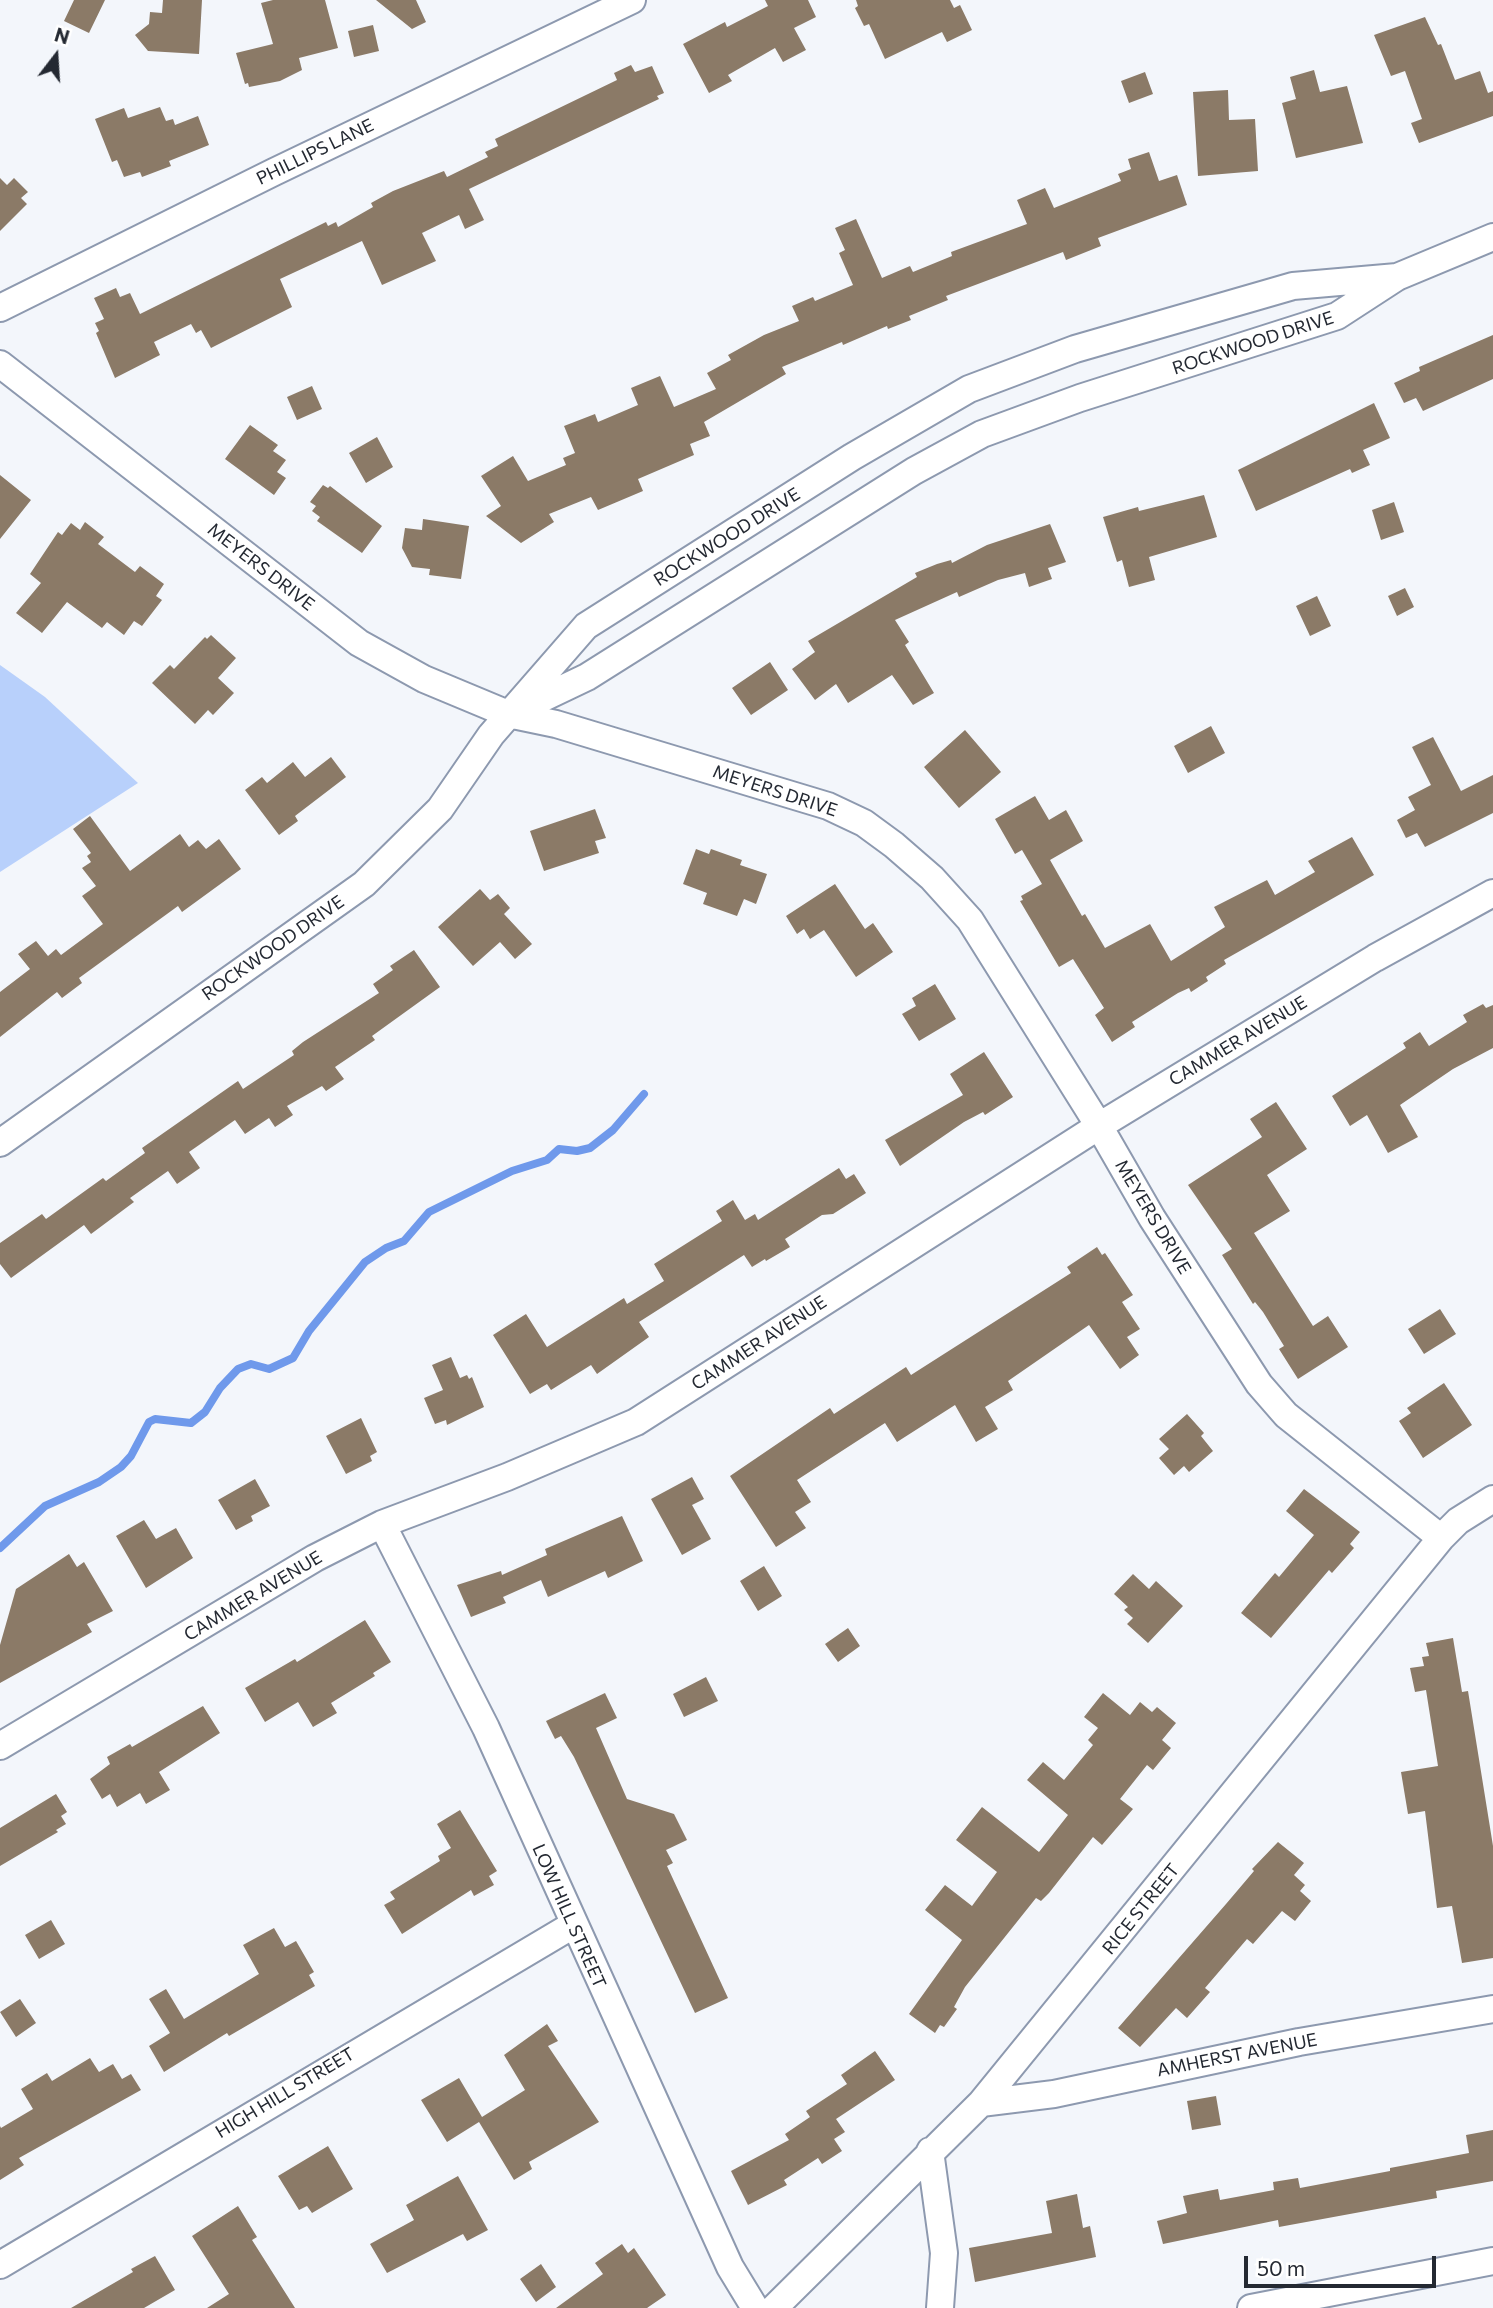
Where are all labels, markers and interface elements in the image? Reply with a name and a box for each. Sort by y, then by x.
north arrow [21,21,91,91]
text: N [52,22,72,49]
street label: PHILLIPS LANE [253,114,377,190]
street label: ROCKWOOD DRIVE [1170,307,1336,379]
street label: ROCKWOOD DRIVE [650,483,804,591]
street label: MEYERS DRIVE [203,519,319,615]
street label: MEYERS DRIVE [710,761,840,821]
street label: ROCKWOOD DRIVE [198,891,348,1005]
street label: CAMMER AVENUE [1165,991,1311,1091]
street label: MEYERS DRIVE [1110,1156,1196,1278]
street label: CAMMER AVENUE [687,1291,831,1395]
street label: CAMMER AVENUE [180,1546,326,1646]
street label: LOW HILL STREET [528,1841,610,1991]
street label: RICE STREET [1098,1859,1184,1959]
street label: AMHERST AVENUE [1155,2029,1319,2081]
street label: HIGH HILL STREET [212,2043,358,2143]
scale bar [1248,2242,1440,2286]
text: 50 m [1257,2255,1305,2280]

